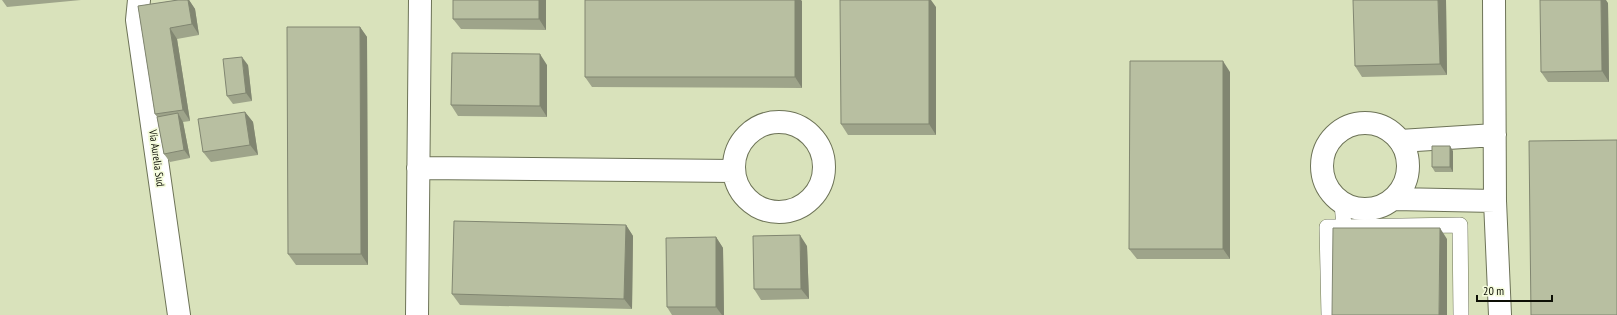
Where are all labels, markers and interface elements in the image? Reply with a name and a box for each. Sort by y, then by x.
street label: Via Aurelia Sud [146,128,168,188]
scale bar [1477,277,1552,303]
text: 20 m [1483,283,1504,298]

